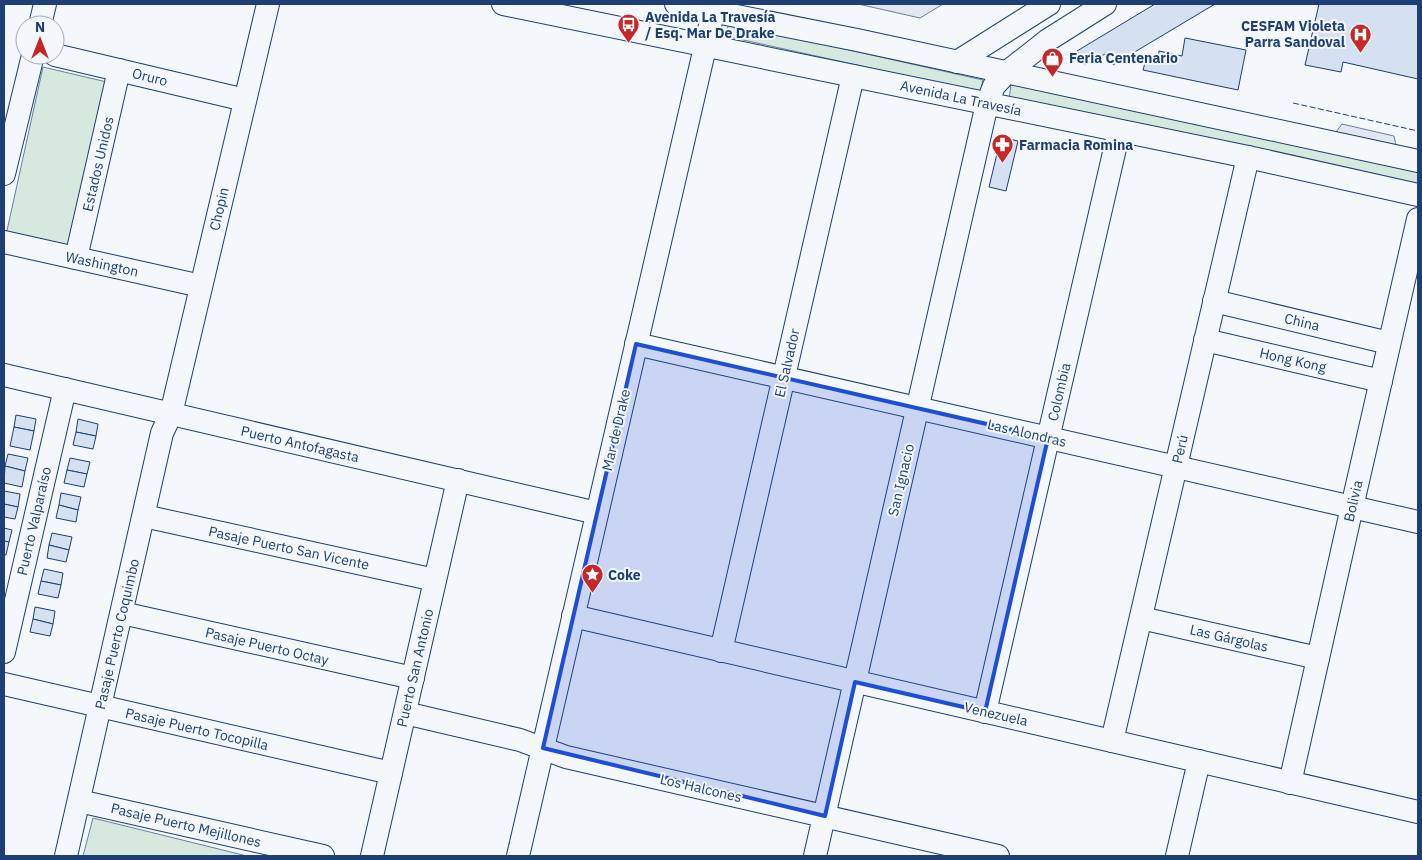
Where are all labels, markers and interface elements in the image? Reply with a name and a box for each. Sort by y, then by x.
place label: Avenida La Travesía / Esq. Mar De Drake [645,8,776,42]
bus stop icon: Avenida La Travesía / Esq. Mar De Drake [617,13,641,44]
north arrow [15,15,65,65]
place label: CESFAM Violeta Parra Sandoval [1241,17,1345,51]
text: N [35,18,45,36]
hospital icon: CESFAM Violeta Parra Sandoval [1349,22,1373,53]
shop icon: Feria Centenario [1041,46,1065,77]
place label: Feria Centenario [1069,49,1178,67]
street label: Oruro [130,64,170,90]
street label: Avenida La Travesía [899,76,1024,120]
street label: Estados Unidos [78,115,118,213]
pharmacy icon: Farmacia Romina [991,133,1015,164]
place label: Farmacia Romina [1019,136,1133,154]
street label: Chopin [205,186,233,232]
street label: Washington [64,247,140,281]
street label: China [1283,309,1322,335]
street label: El Salvador [770,327,804,399]
street label: Hong Kong [1258,344,1329,377]
street label: Colombia [1044,360,1075,423]
street label: Mar de Drake [598,387,634,473]
street label: Las Alondras [986,415,1068,451]
street label: Puerto Antofagasta [239,422,361,466]
street label: Perú [1168,433,1192,465]
street label: San Ignacio [884,442,918,518]
street label: Puerto Valparaíso [13,465,55,577]
street label: Bolivia [1339,478,1367,524]
street label: Pasaje Puerto San Vicente [207,522,371,574]
street label: Pasaje Puerto Coquimbo [91,557,143,711]
place icon: Coke [580,563,604,594]
place label: Coke [608,566,641,584]
street label: Puerto San Antonio [393,607,437,729]
street label: Las Gárgolas [1188,620,1270,656]
street label: Pasaje Puerto Octay [203,623,331,669]
street label: Venezuela [962,698,1030,730]
street label: Pasaje Puerto Tocopilla [124,704,271,754]
street label: Los Halcones [658,770,744,806]
street label: Pasaje Puerto Mejillones [109,799,263,851]

